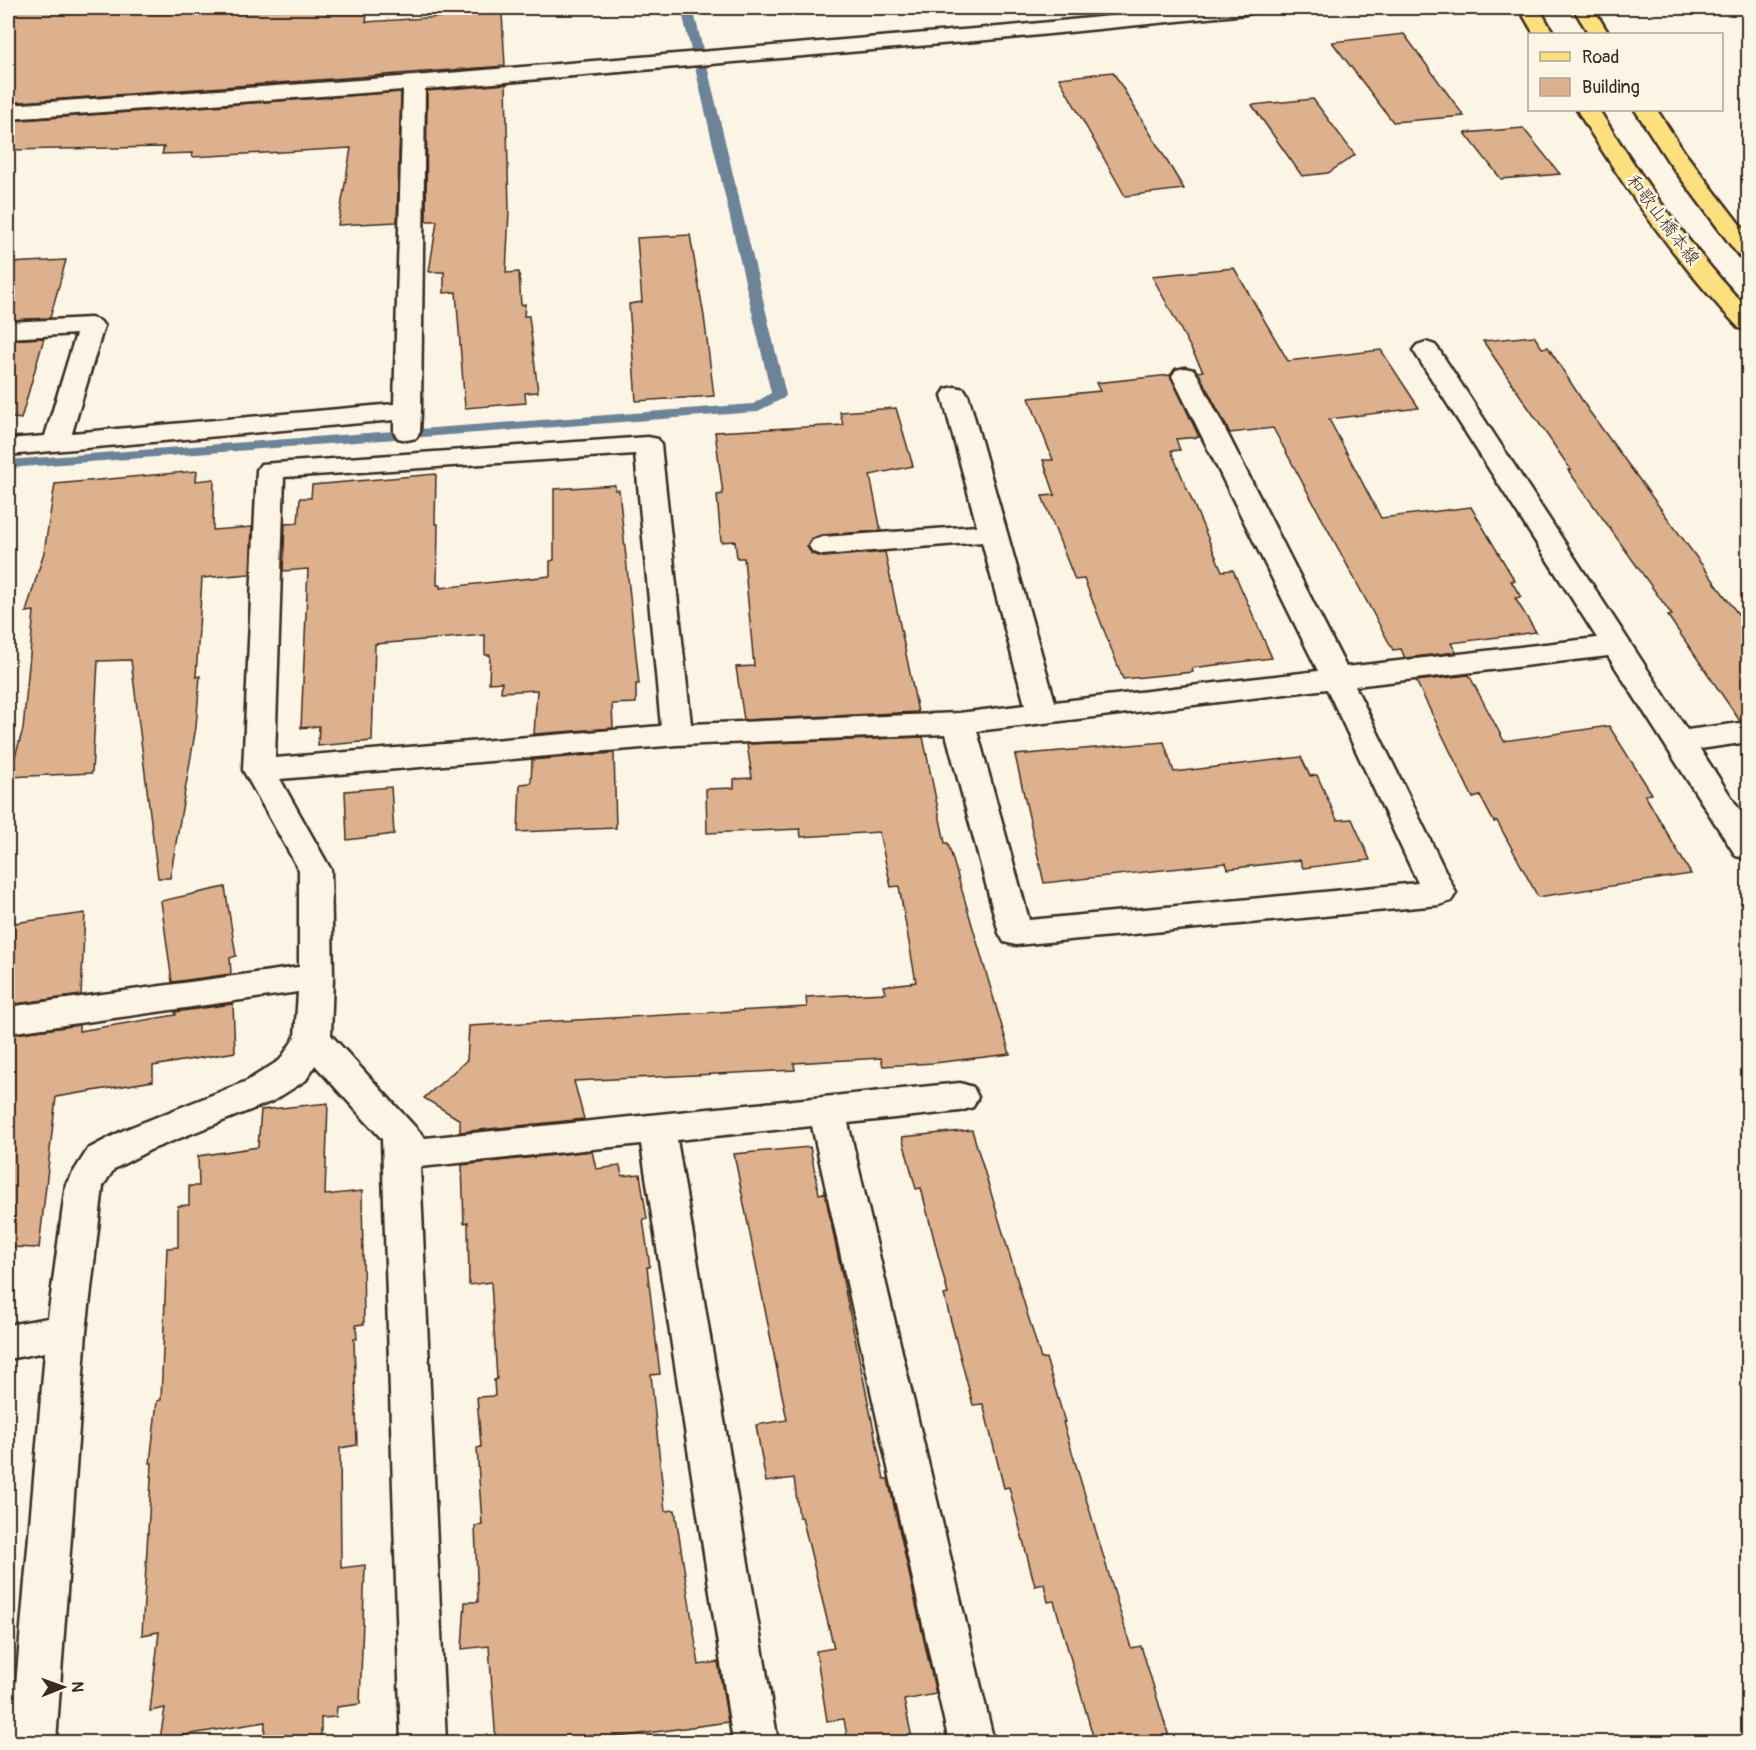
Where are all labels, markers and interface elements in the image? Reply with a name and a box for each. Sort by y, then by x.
legend [1528,33,1723,111]
text: Road [1582,46,1619,69]
text: Building [1582,76,1640,99]
street label: 和歌山橋本線 [1621,170,1705,270]
north arrow [33,1657,93,1717]
text: N [67,1681,87,1693]

